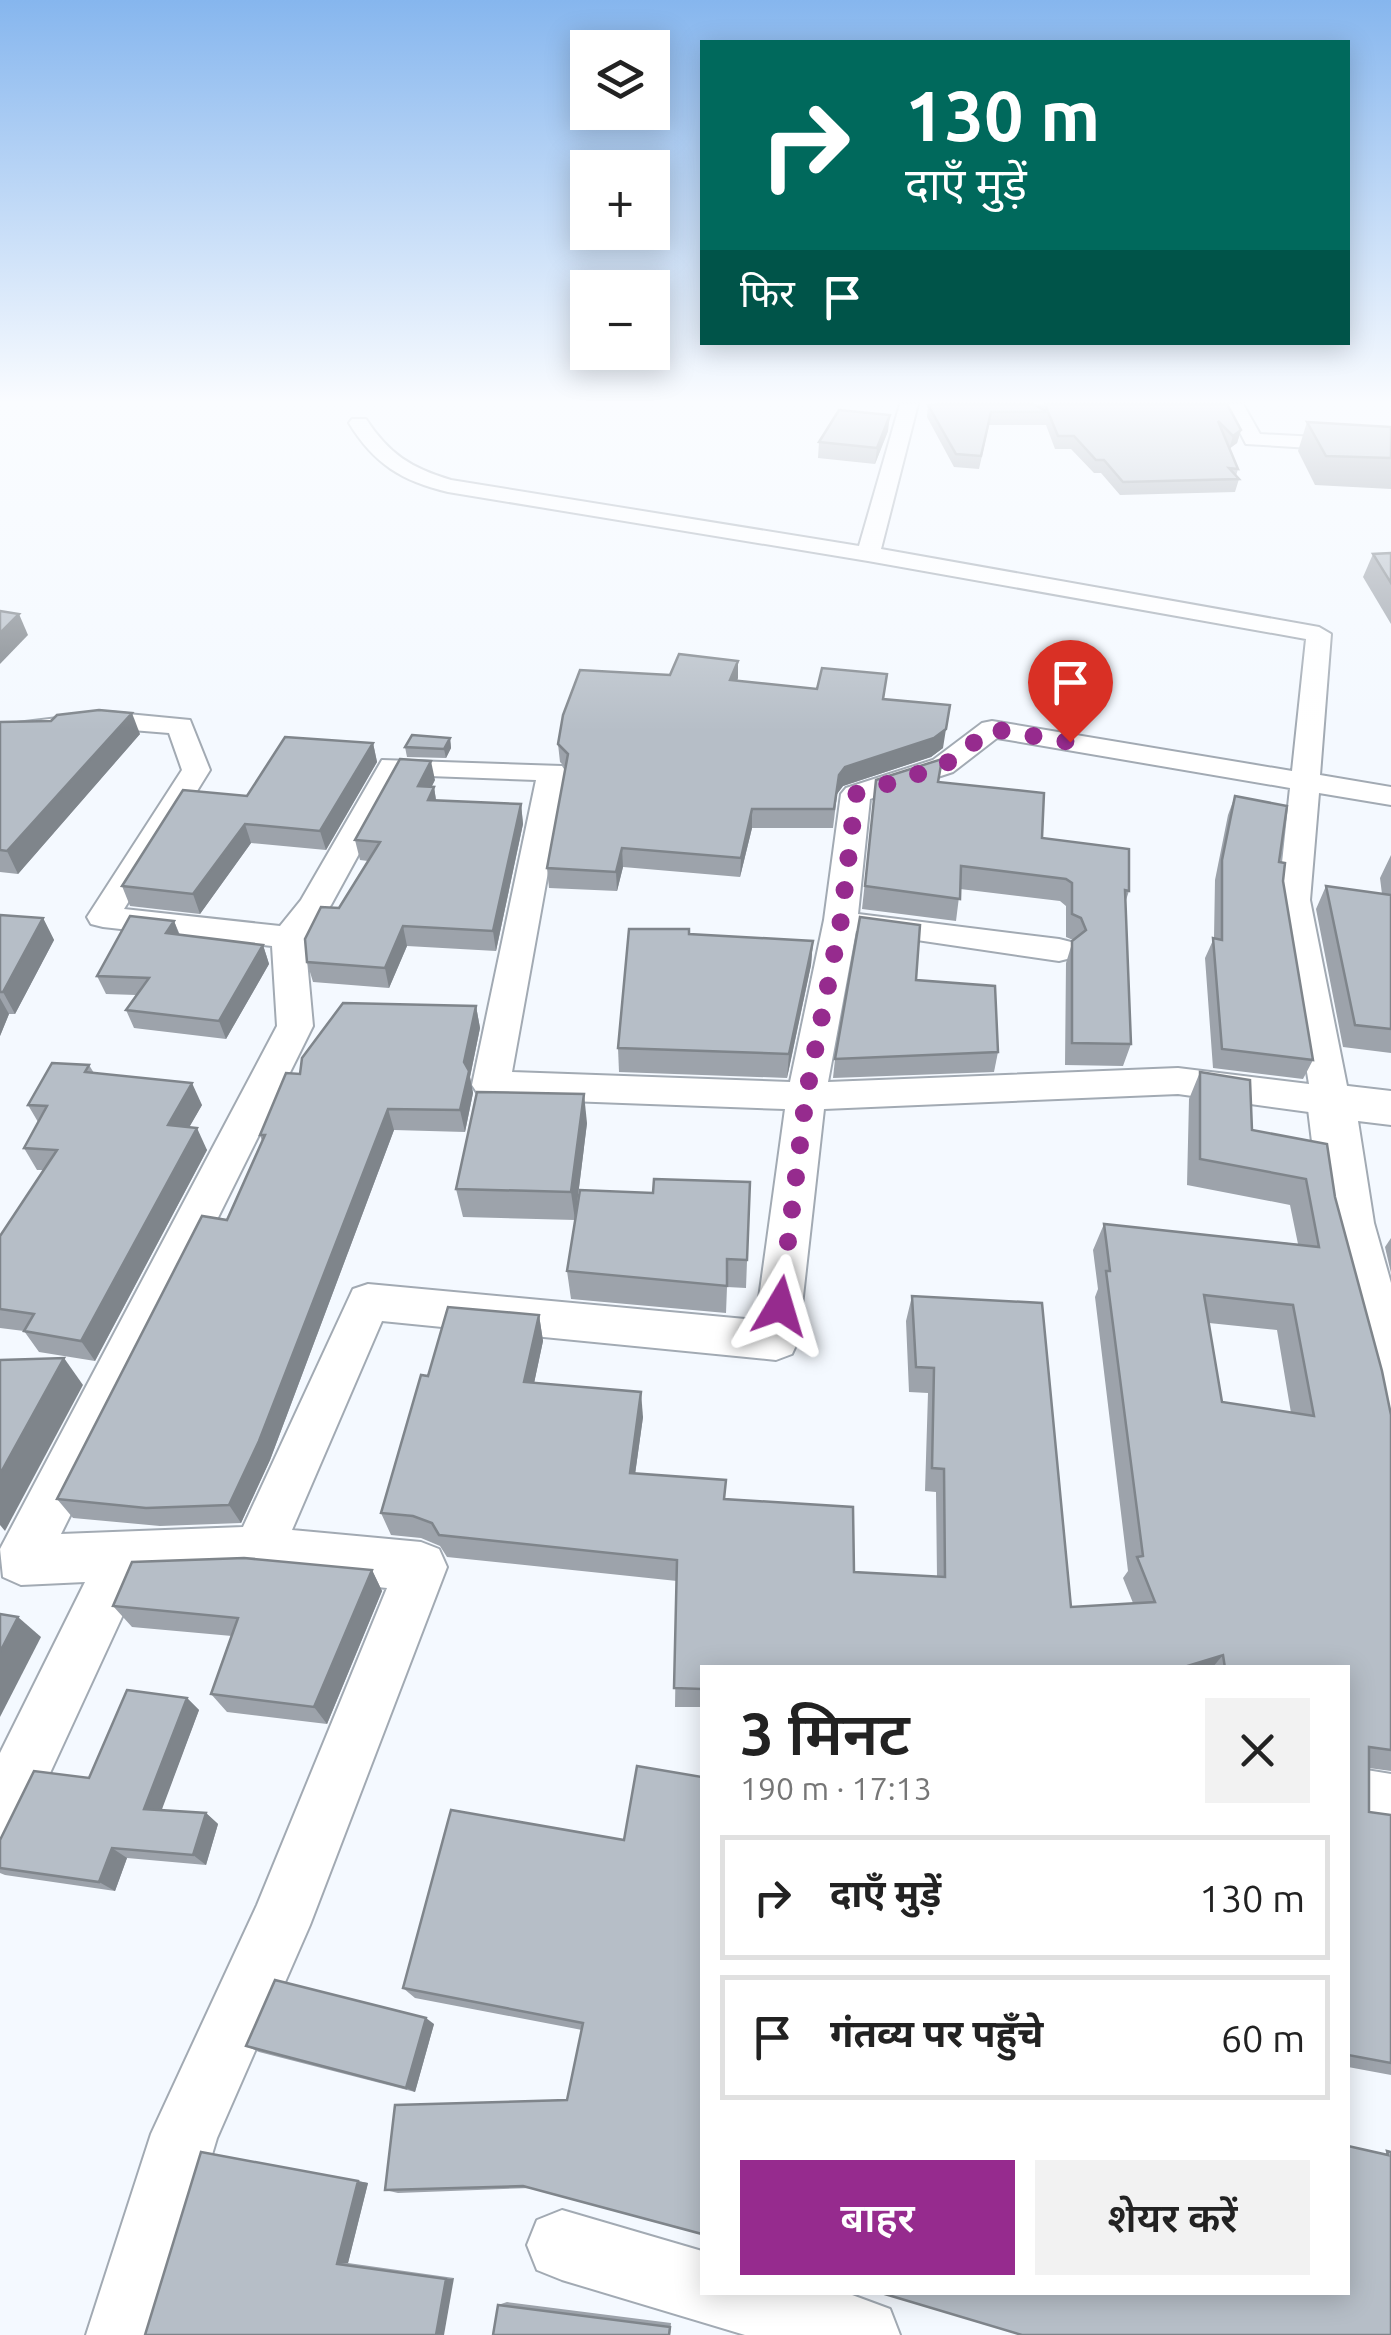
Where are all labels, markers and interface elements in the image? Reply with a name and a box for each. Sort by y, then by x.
map controls [570,30,670,370]
button: layers [570,30,670,130]
text: 130 m [905,76,1100,154]
icon: right [740,80,870,210]
button: + [570,150,670,250]
text: दाएँ मुड़ें [905,158,1027,209]
button: − [570,270,670,370]
icon: arrive [815,270,870,325]
text: फिर [740,272,795,314]
pin [1028,640,1113,743]
icon: arrive [1043,655,1098,710]
position arrow [728,1254,832,1358]
button: close [1205,1698,1310,1803]
text: 3 मिनट [740,1699,910,1766]
text: 190 m · 17:13 [740,1770,932,1806]
icon: right [745,1870,800,1925]
text: दाएँ मुड़ें [830,1872,941,1914]
text: 130 m [1199,1877,1305,1919]
icon: arrive [745,2010,800,2065]
text: गंतव्य पर पहुँचे [830,2012,1043,2054]
text: 60 m [1221,2017,1305,2059]
button: बाहर [740,2160,1015,2275]
button: शेयर करें [1035,2160,1310,2275]

